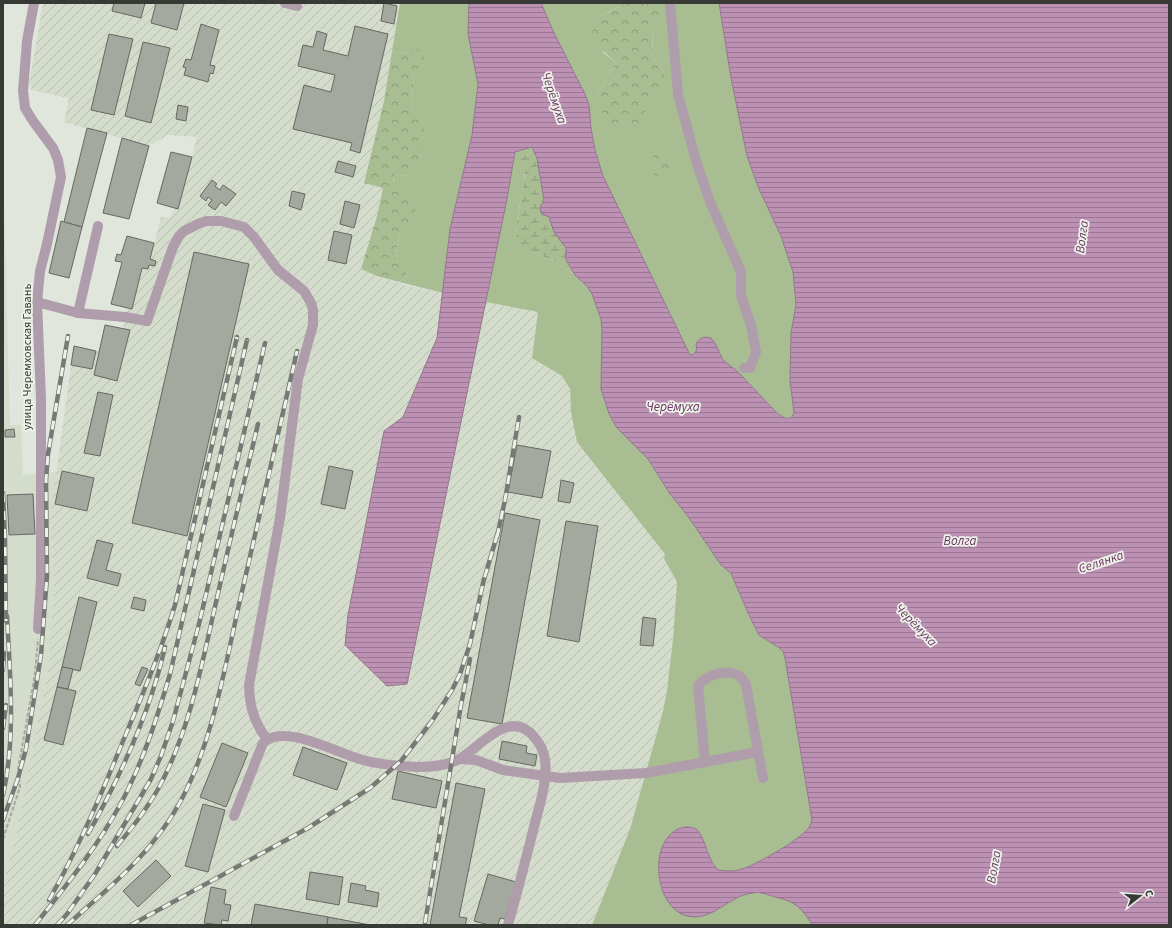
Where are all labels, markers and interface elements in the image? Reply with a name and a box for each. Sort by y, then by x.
water label: Черёмуха [537,70,571,126]
water label: Волга [1071,220,1093,254]
street label: улица Черемховская Гавань [19,284,36,430]
water label: Черёмуха [646,398,700,416]
water label: Волга [944,532,976,550]
water label: Селянка [1076,546,1126,578]
water label: Черёмуха [891,600,941,650]
water label: Волга [982,849,1006,885]
north arrow [1120,876,1160,916]
text: С [1141,888,1157,899]

